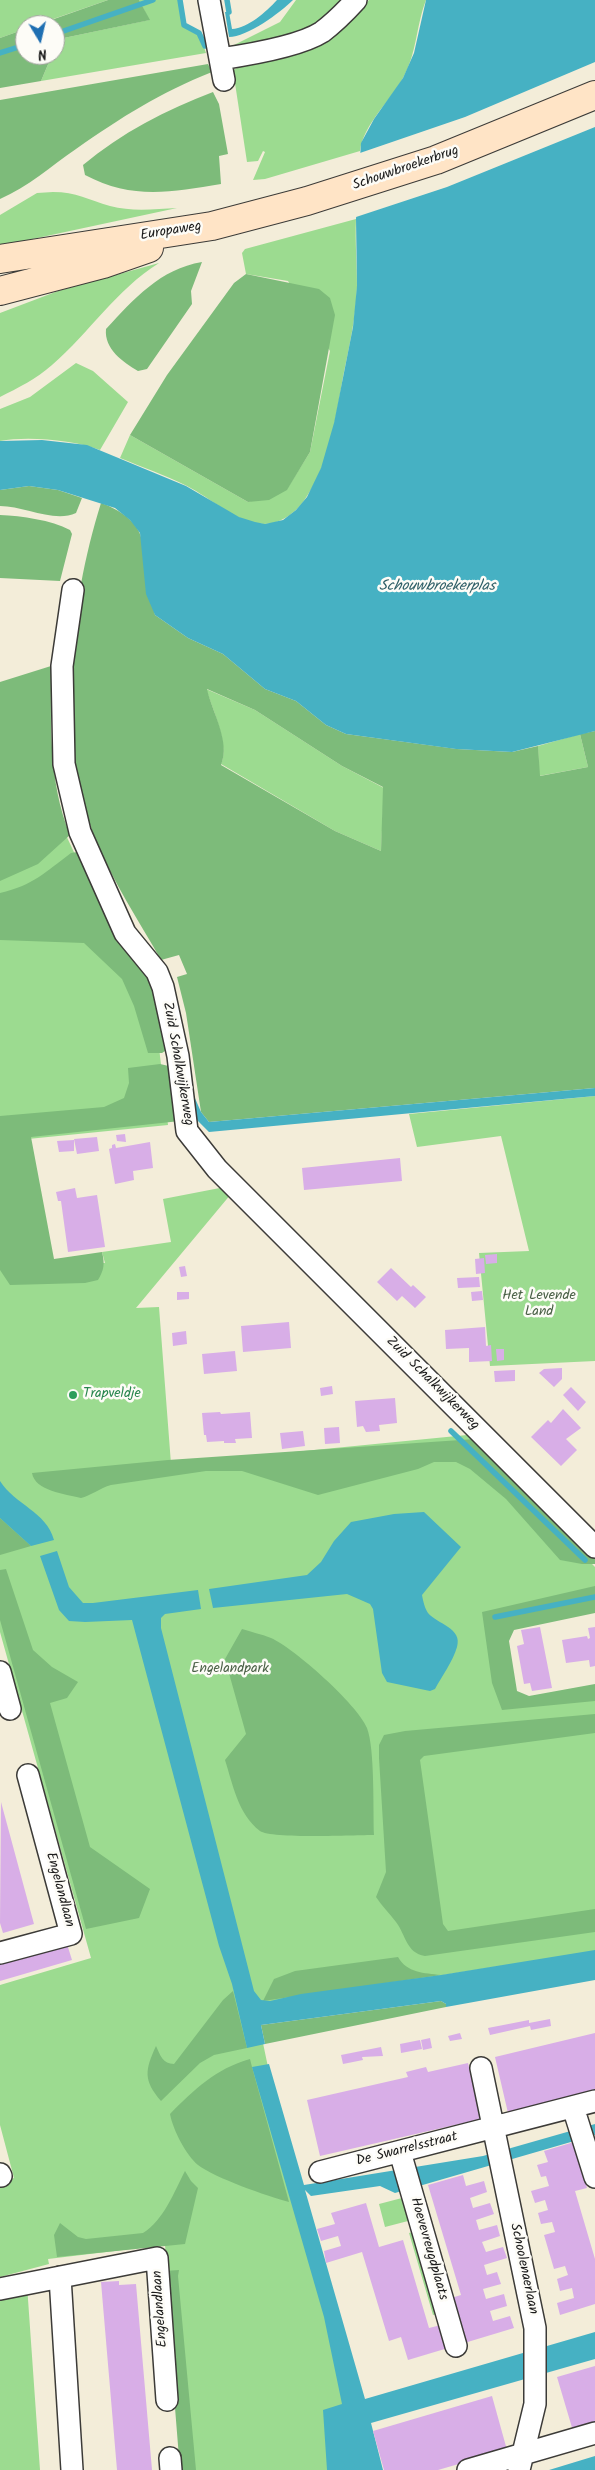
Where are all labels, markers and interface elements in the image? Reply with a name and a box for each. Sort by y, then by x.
north arrow [15,15,65,65]
text: N [36,42,48,65]
street label: Schouwbroekerbrug [351,143,461,195]
street label: Europaweg [139,219,203,245]
water label: Schouwbroekerplas [379,578,495,596]
street label: Zuid Schalkwijkerweg [158,1001,196,1127]
park label: Het Levende Land [502,1289,576,1321]
street label: Zuid Schalkwijkerweg [382,1334,482,1434]
place label: Trapveldje [83,1387,141,1403]
marker: Trapveldje [67,1389,79,1401]
park label: Engelandpark [191,1662,269,1678]
street label: Engelandlaan [41,1851,77,1929]
street label: De Swarrelsstraat [355,2129,459,2171]
street label: Hoevevreugdplaats [405,2196,451,2302]
street label: Schoolenaerlaan [505,2222,541,2316]
street label: Engelandlaan [150,2270,172,2348]

